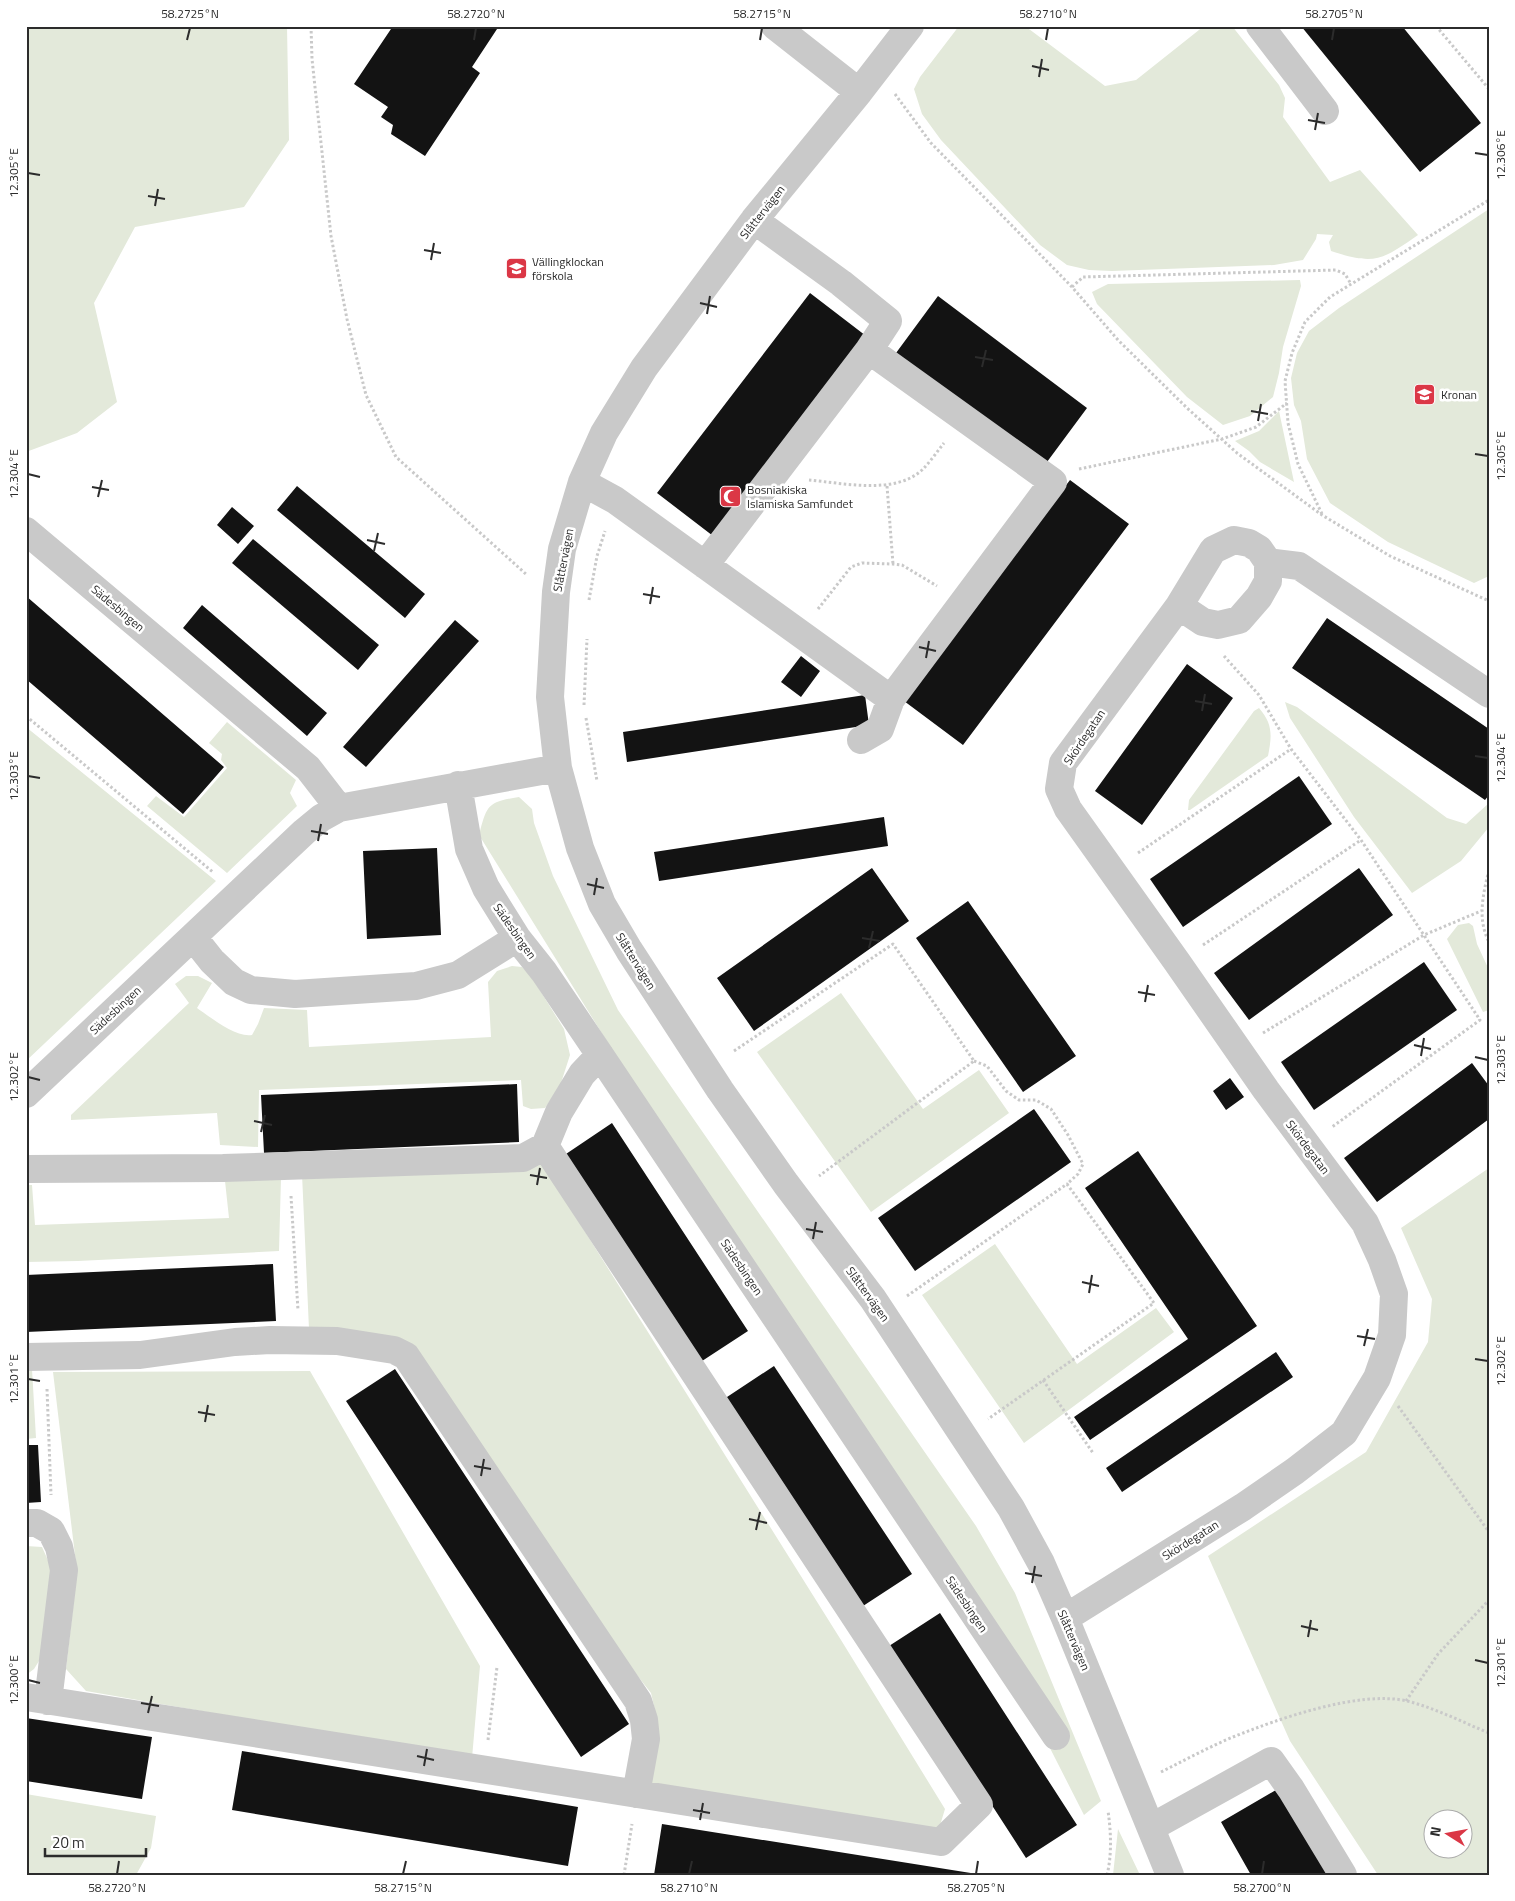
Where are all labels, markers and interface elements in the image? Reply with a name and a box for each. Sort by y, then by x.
text: 58.2725°N [161,4,219,23]
text: 58.2720°N [447,4,505,23]
text: 58.2715°N [733,4,791,23]
text: 58.2710°N [1019,4,1077,23]
text: 58.2705°N [1305,4,1363,23]
text: 12.306°E [1491,130,1510,180]
text: 12.305°E [4,148,23,198]
street label: Slåttervägen [735,181,789,243]
place label: Vällingklockan förskola [532,252,604,285]
school or university icon: Vällingklockan förskola [504,256,528,280]
school or university icon: Kronan [1413,382,1437,406]
place label: Kronan [1441,385,1477,404]
text: 12.305°E [1491,431,1510,481]
text: 12.304°E [4,449,23,499]
place label: Bosniakiska Islamiska Samfundet [747,480,854,513]
mosque icon: Bosniakiska Islamiska Samfundet [719,484,743,508]
street label: Slåttervägen [548,527,578,593]
street label: Sädesbingen [87,580,149,636]
street label: Skördegatan [1058,705,1110,769]
text: 12.304°E [1491,733,1510,783]
text: 12.303°E [4,751,23,801]
street label: Sädesbingen [489,899,541,963]
street label: Slåttervägen [611,929,661,993]
street label: Sädesbingen [85,981,145,1039]
text: 12.303°E [1491,1035,1510,1085]
text: 12.302°E [4,1052,23,1102]
street label: Skördegatan [1281,1116,1335,1178]
street label: Sädesbingen [716,1235,768,1299]
street label: Slåttervägen [841,1262,895,1326]
text: 12.302°E [1491,1336,1510,1386]
text: 12.301°E [4,1354,23,1404]
street label: Skördegatan [1158,1515,1222,1565]
street label: Sädesbingen [941,1572,993,1636]
street label: Slåttervägen [1053,1607,1095,1673]
text: 12.301°E [1491,1638,1510,1688]
text: 12.300°E [4,1655,23,1705]
north arrow [1422,1808,1472,1858]
text: N [1424,1825,1446,1838]
scale bar [45,1826,146,1858]
text: 20 m [52,1831,85,1854]
text: 58.2720°N [88,1878,146,1897]
text: 58.2715°N [374,1878,432,1897]
text: 58.2710°N [660,1878,718,1897]
text: 58.2705°N [947,1878,1005,1897]
text: 58.2700°N [1233,1878,1291,1897]

